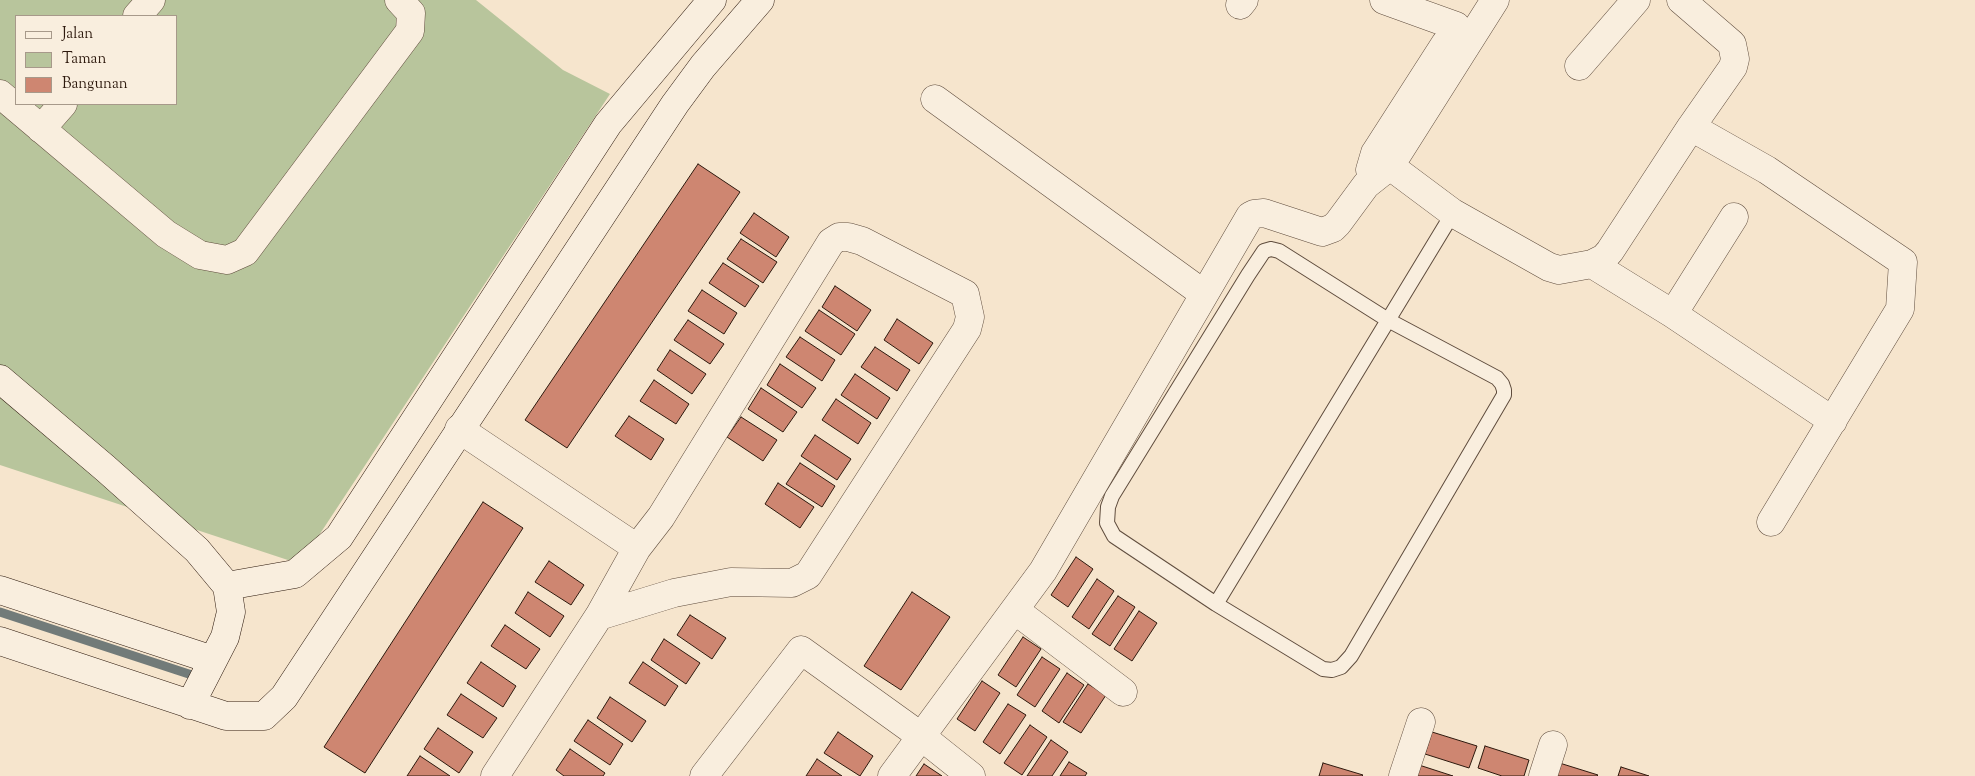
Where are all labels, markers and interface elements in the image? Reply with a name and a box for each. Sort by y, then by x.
legend [15,15,178,105]
text: Jalan [62,24,93,45]
text: Taman [62,49,106,70]
text: Bangunan [62,74,128,95]

